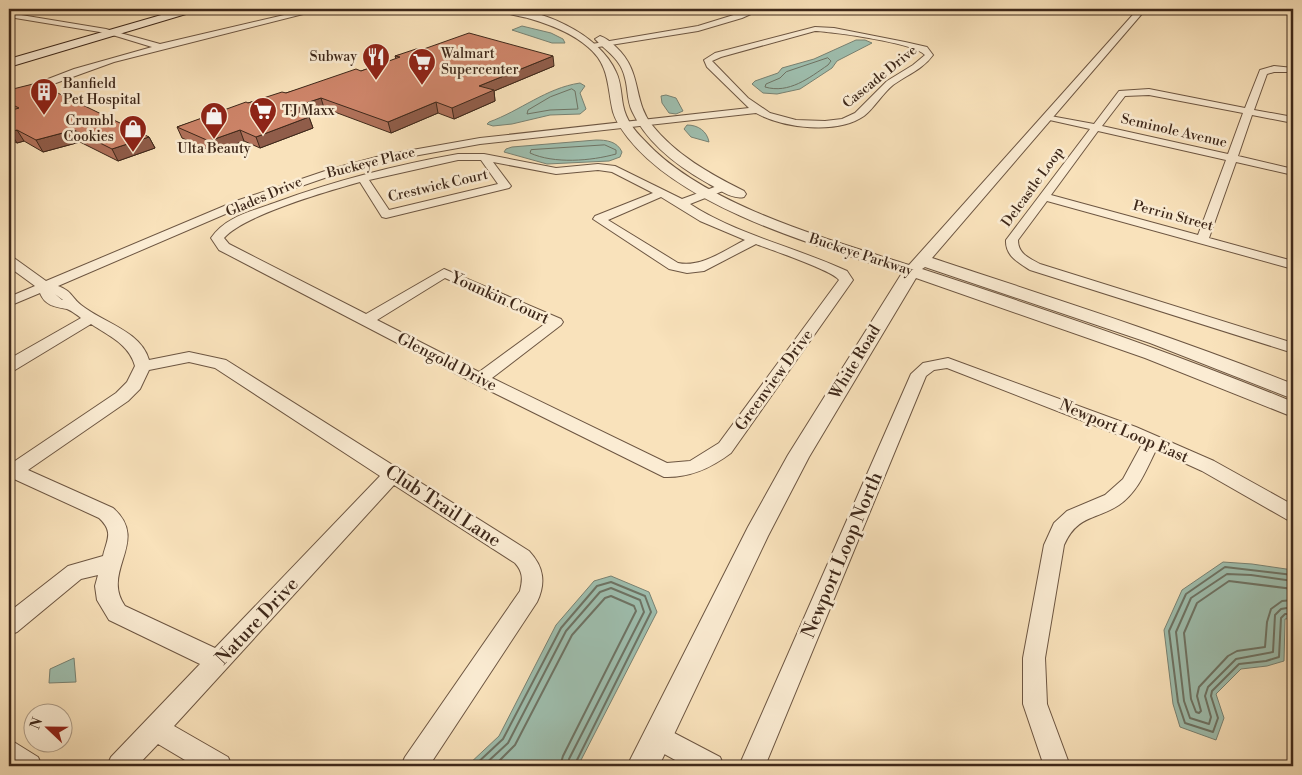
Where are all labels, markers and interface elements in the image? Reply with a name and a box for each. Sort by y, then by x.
restaurant icon: Subway [361,42,391,81]
street label: Cascade Drive [839,42,921,112]
place label: Walmart Supercenter [440,45,519,79]
supermarket icon: Walmart Supercenter [407,47,437,86]
place label: Subway [310,48,357,66]
place label: Banfield Pet Hospital [62,75,141,109]
building icon: Banfield Pet Hospital [29,77,59,116]
supermarket icon: TJ Maxx [248,96,278,135]
shop icon: Ulta Beauty [199,101,229,140]
place label: TJ Maxx [282,102,336,120]
street label: Seminole Avenue [1119,110,1229,152]
place label: Crumbl Cookies [64,112,114,146]
shop icon: Crumbl Cookies [118,114,148,153]
place label: Ulta Beauty [177,140,251,158]
street label: Buckeye Place [324,143,417,183]
street label: Delcastle Loop [998,143,1068,231]
street label: Crestwick Court [386,166,490,206]
street label: Glades Drive [223,173,305,221]
street label: Perrin Street [1131,197,1215,235]
street label: Buckeye Parkway [806,229,915,280]
street label: Younkin Court [447,267,553,329]
street label: White Road [824,321,885,404]
street label: Greenview Drive [731,325,817,435]
street label: Glengold Drive [394,328,500,396]
street label: Newport Loop East [1056,395,1192,467]
street label: Club Trail Lane [380,460,506,552]
street label: Newport Loop North [796,468,888,642]
street label: Nature Drive [210,572,304,670]
north arrow [22,702,72,752]
text: N [26,715,47,732]

